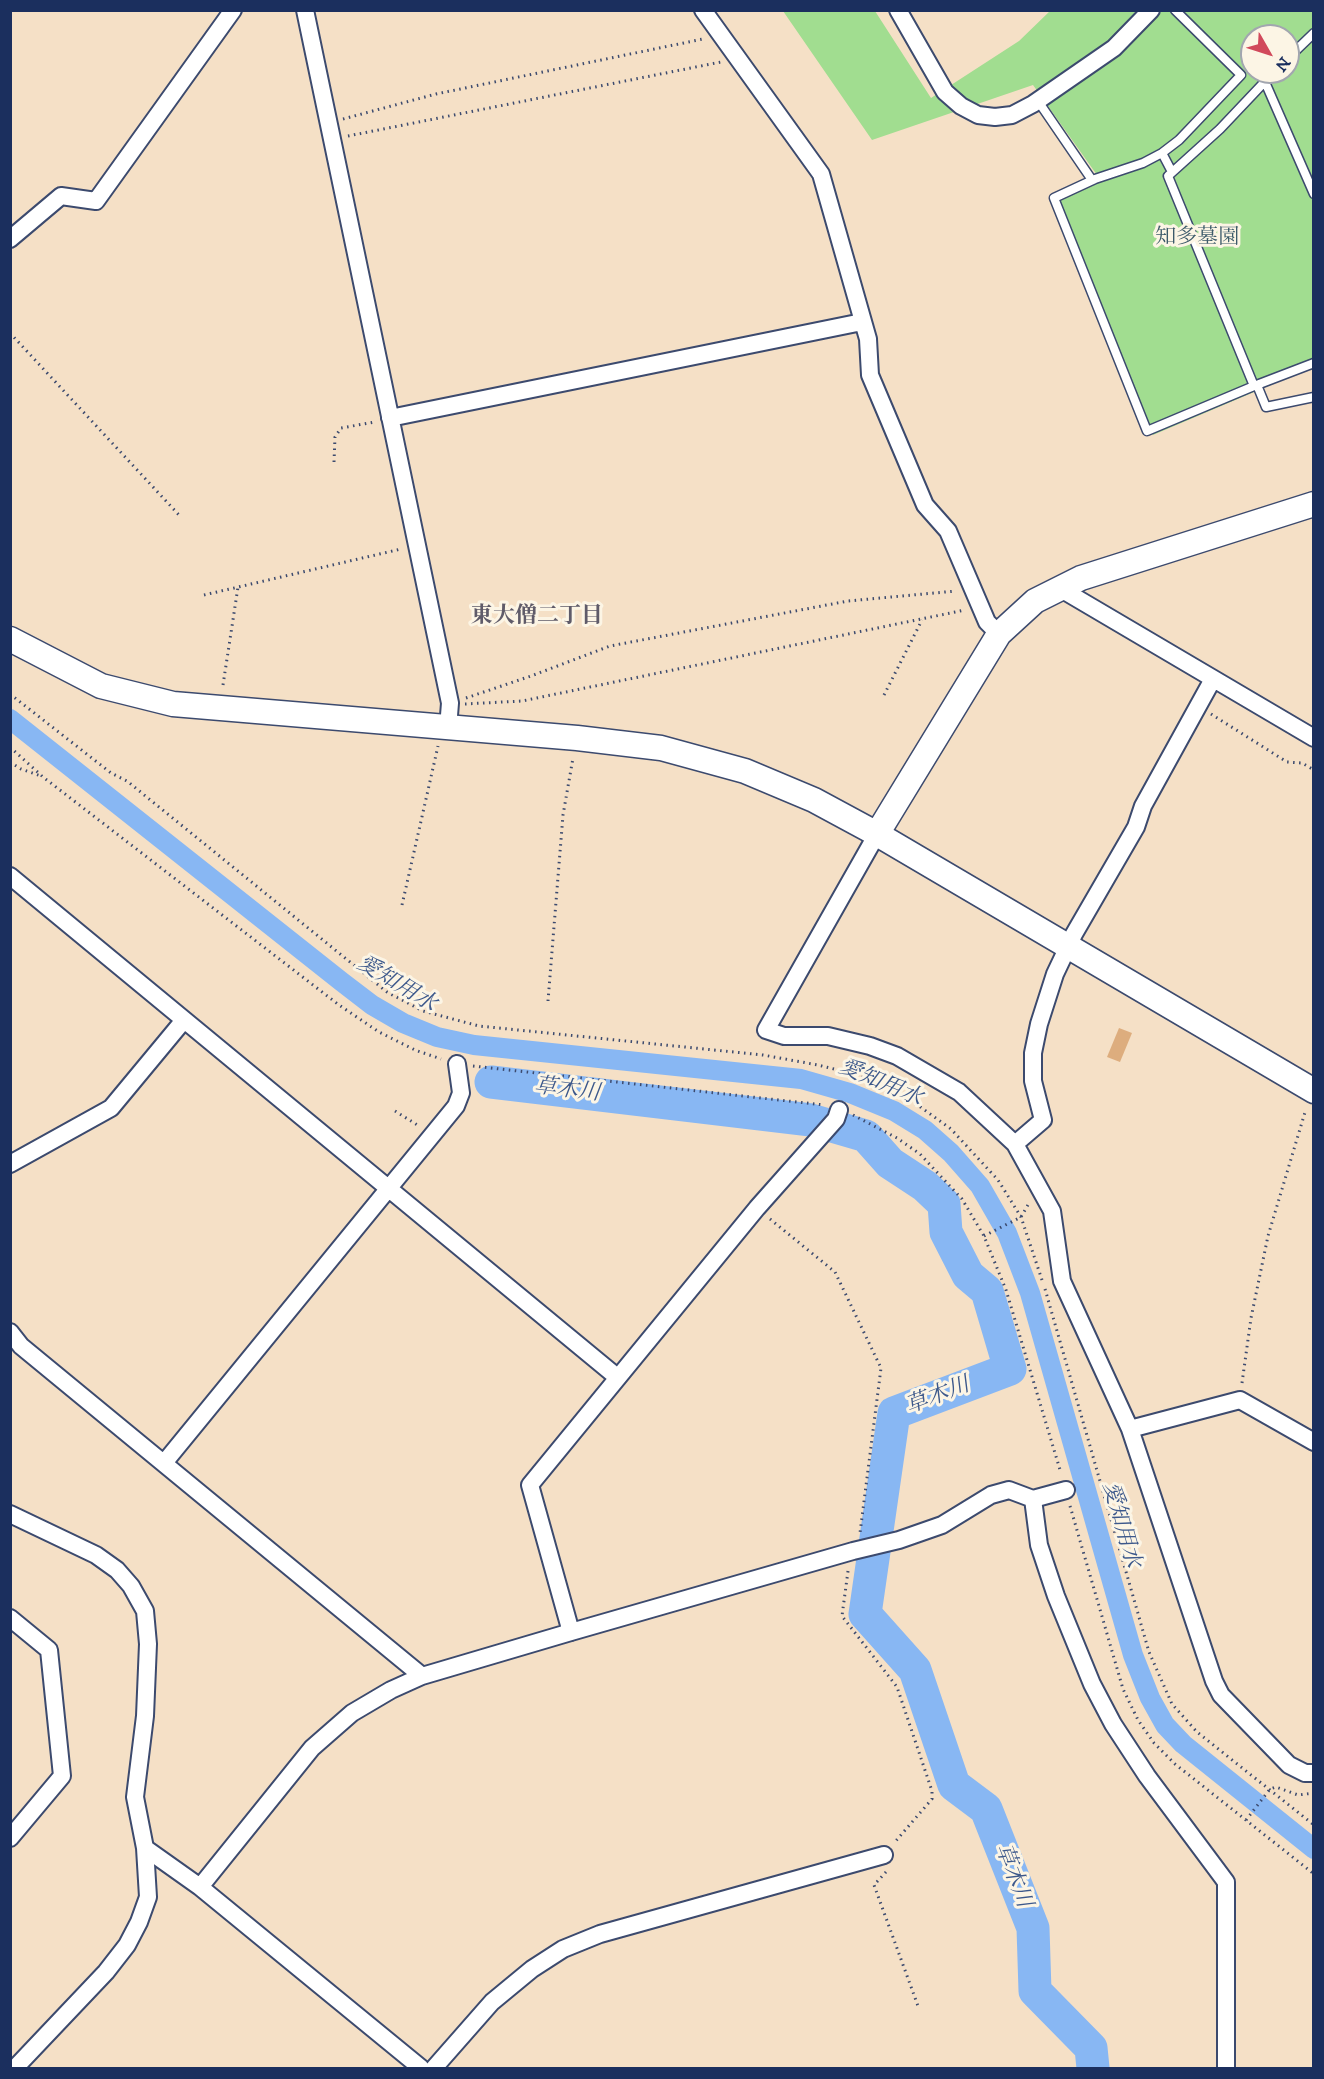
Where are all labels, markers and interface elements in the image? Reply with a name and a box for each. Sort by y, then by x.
north arrow [1240,24,1300,84]
text: N [1271,53,1294,75]
park label: 知多墓園 [1155,226,1239,252]
district label: 東大僧二丁目 [471,604,603,630]
water label: 愛知用水 [351,951,441,1019]
water label: 愛知用水 [834,1055,926,1113]
water label: 草木川 [533,1074,601,1108]
water label: 草木川 [902,1373,974,1421]
water label: 愛知用水 [1095,1479,1145,1571]
water label: 草木川 [988,1840,1036,1912]

